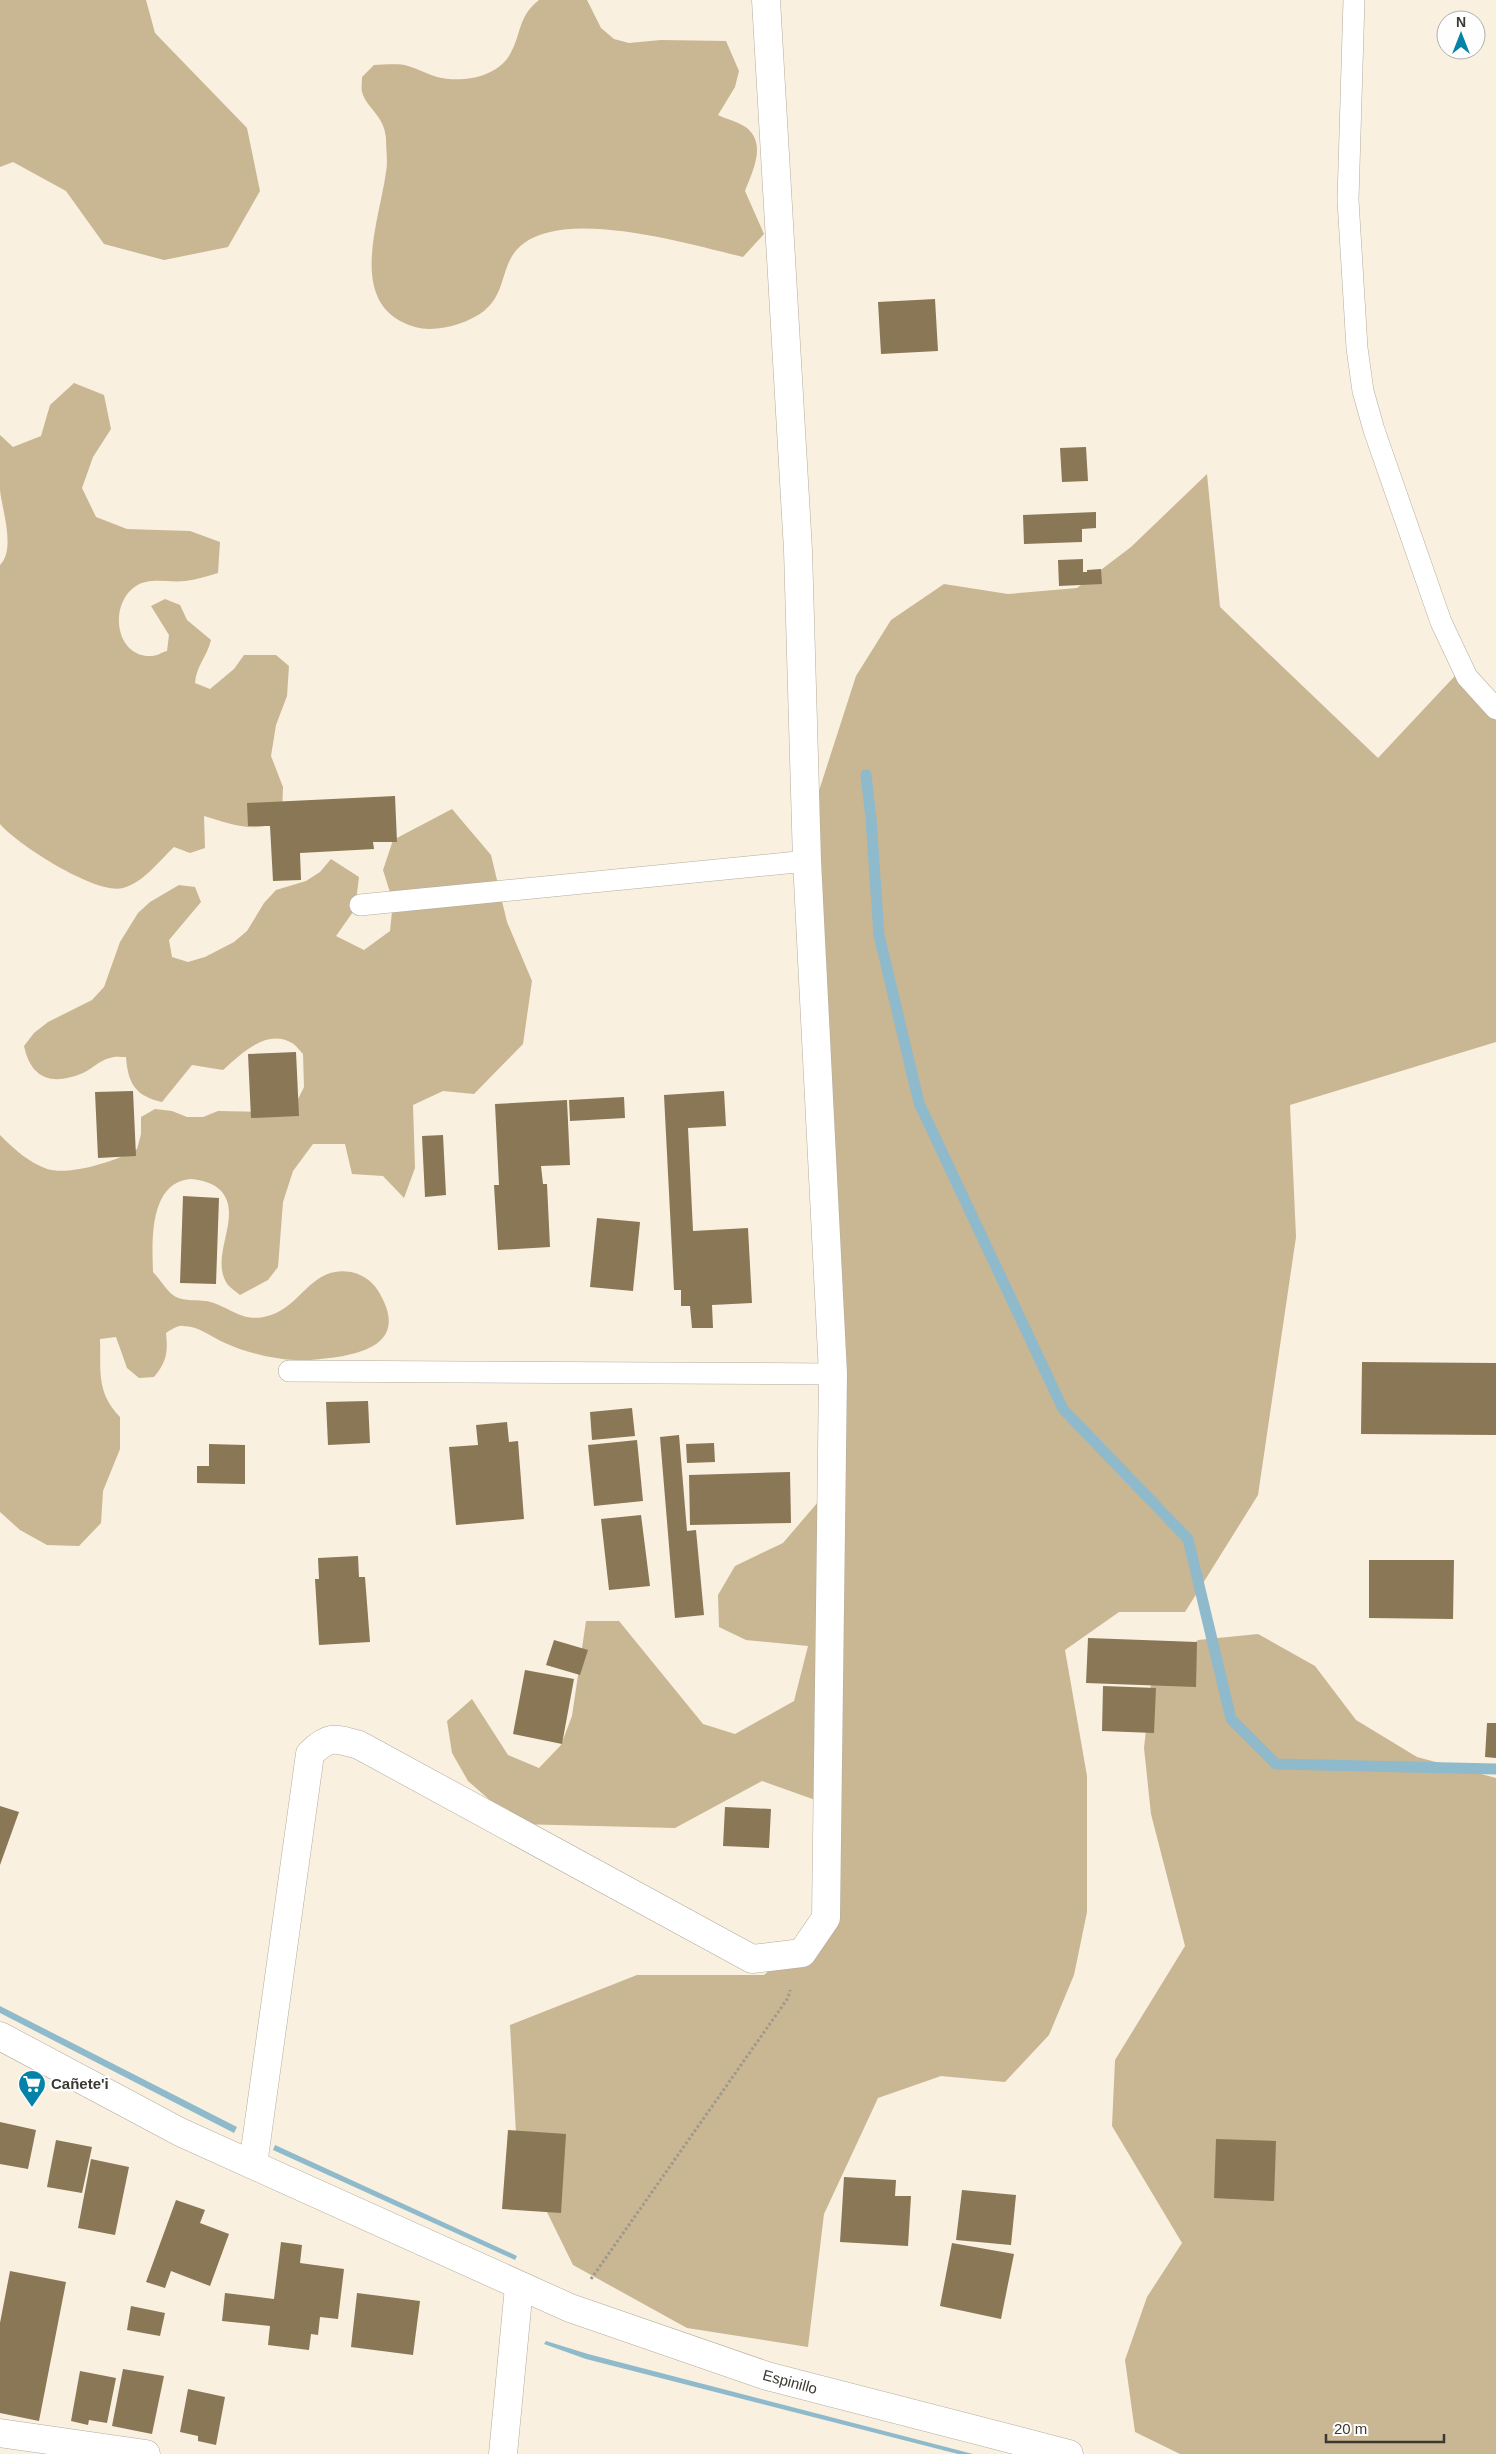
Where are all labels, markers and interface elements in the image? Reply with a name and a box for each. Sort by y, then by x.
north arrow [1436,10,1486,60]
text: N [1456,14,1466,30]
supermarket icon: Cañete'i [17,2069,47,2108]
place label: Cañete'i [51,2075,109,2092]
street label: Espinillo [761,2366,819,2397]
scale bar [1326,2412,1444,2444]
text: 20 m [1334,2420,1367,2437]

